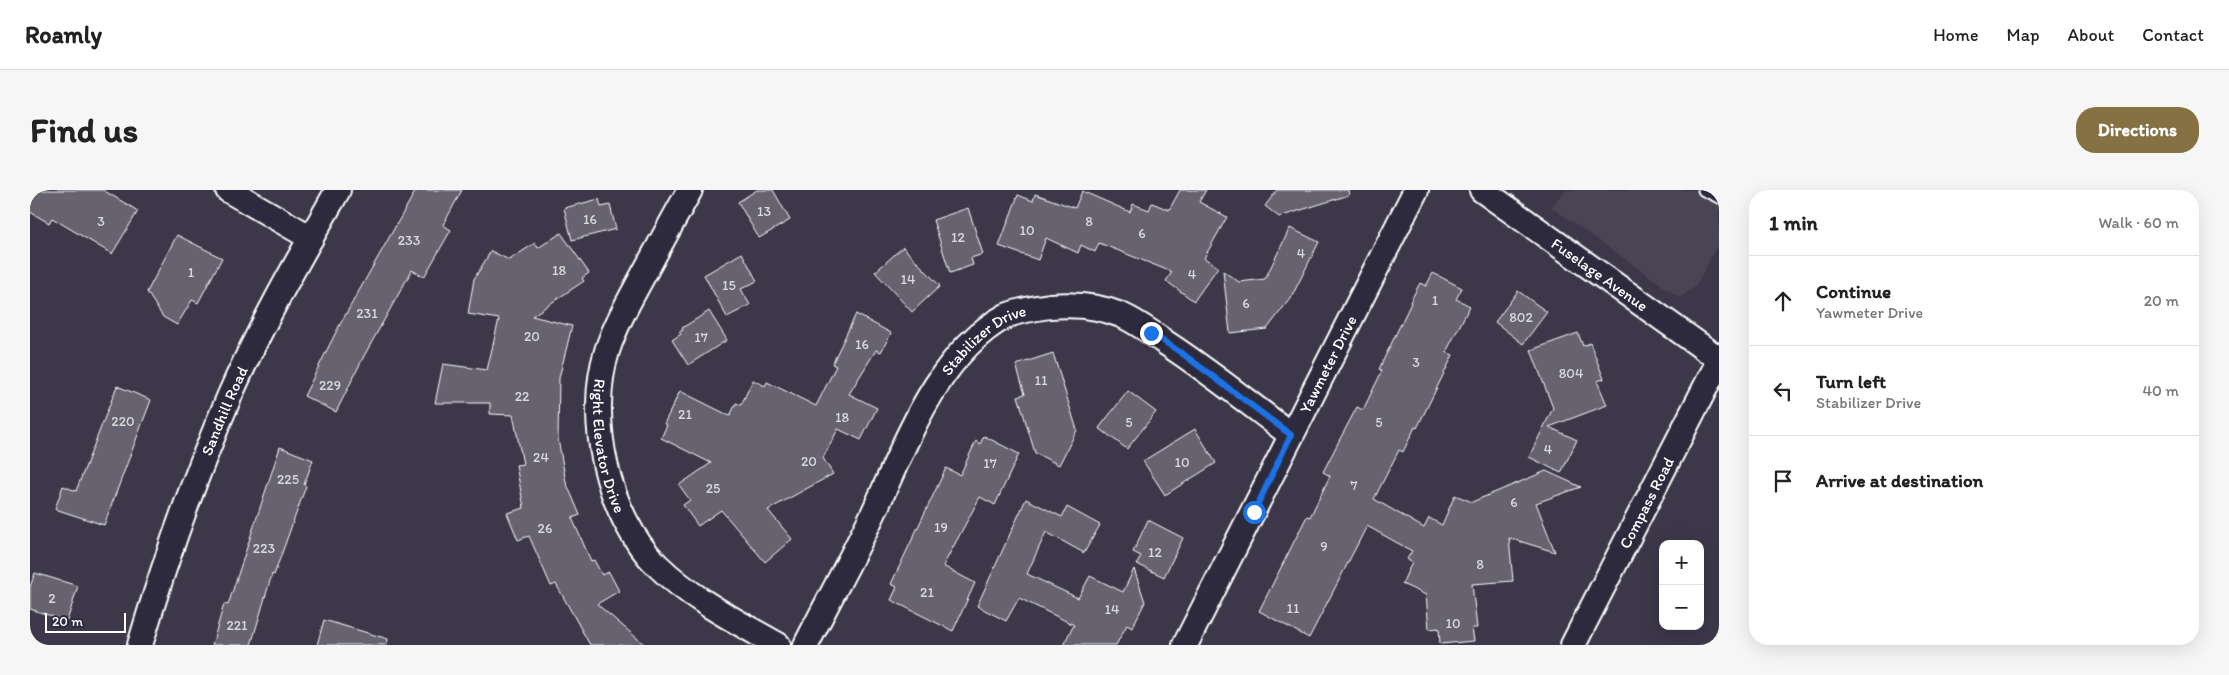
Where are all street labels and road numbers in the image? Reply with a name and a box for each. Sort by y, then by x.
street label: Fuselage Avenue [1548,234,1652,315]
street label: Stabilizer Drive [937,301,1028,379]
street label: Yawmeter Drive [1295,312,1361,416]
street label: Sandhill Road [197,363,252,458]
street label: Right Elevator Drive [589,378,629,516]
street label: Compass Road [1615,454,1678,552]

